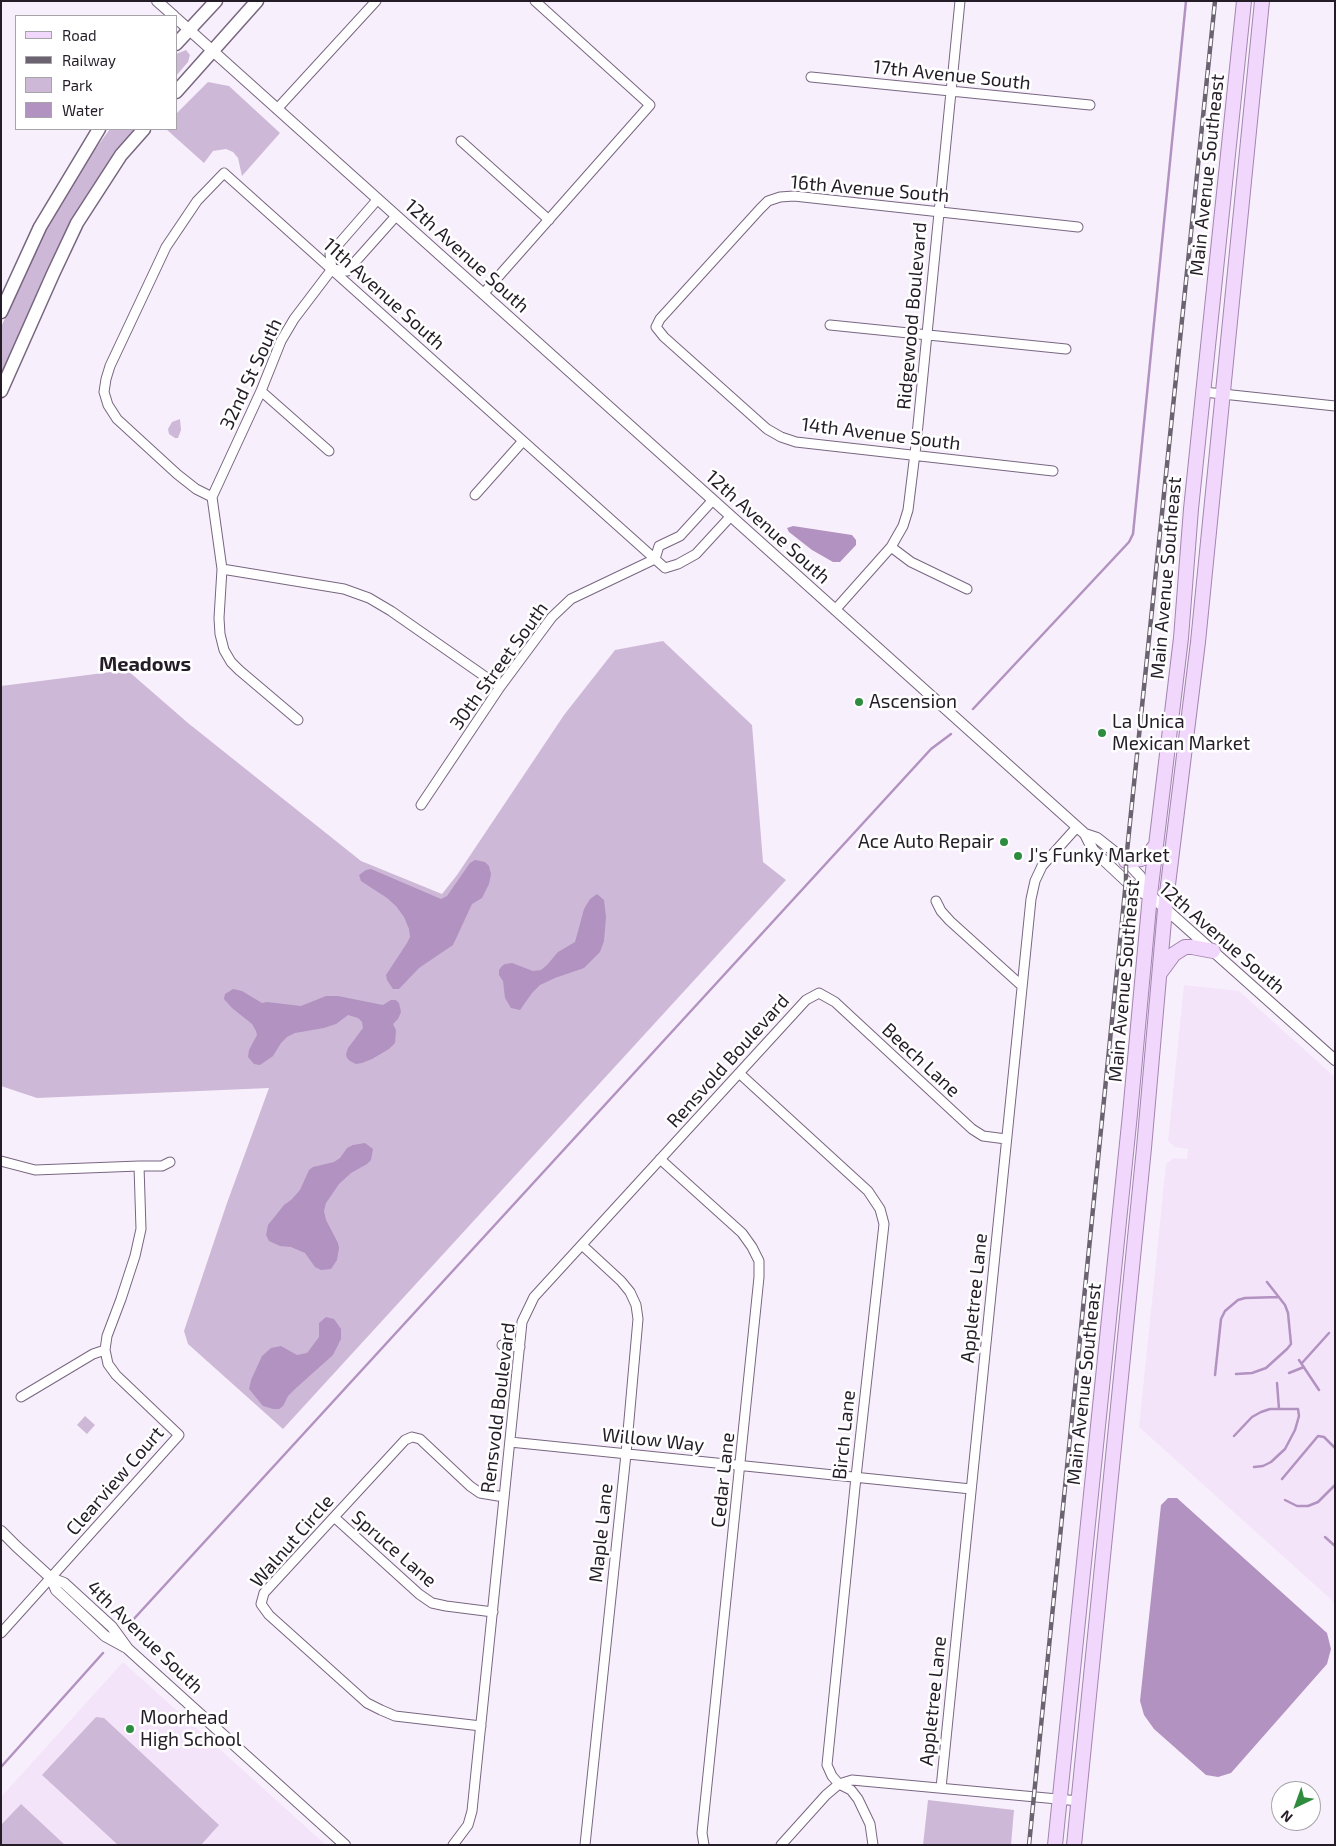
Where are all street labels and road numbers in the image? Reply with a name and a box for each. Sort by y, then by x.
street label: 17th Avenue South [872,55,1032,95]
street label: Main Avenue Southeast [1185,73,1229,277]
street label: 16th Avenue South [790,171,950,207]
street label: 12th Avenue South [400,194,534,318]
street label: Ridgewood Boulevard [892,221,932,411]
street label: 11th Avenue South [318,233,450,355]
street label: 32nd St South [215,315,287,433]
street label: 14th Avenue South [800,413,962,455]
street label: 12th Avenue South [701,465,835,589]
street label: Main Avenue Southeast [1146,476,1186,680]
street label: 30th Street South [445,598,553,734]
street label: 12th Avenue South [1154,877,1290,999]
street label: Main Avenue Southeast [1104,879,1144,1083]
street label: Rensvold Boulevard [662,989,794,1133]
street label: Beech Lane [877,1018,965,1102]
street label: Appletree Lane [956,1232,992,1364]
street label: Main Avenue Southeast [1062,1282,1106,1486]
street label: Rensvold Boulevard [476,1321,520,1495]
street label: Birch Lane [828,1389,860,1481]
street label: Clearview Court [61,1422,169,1540]
street label: Willow Way [601,1423,705,1457]
street label: Cedar Lane [707,1431,739,1529]
street label: Maple Lane [584,1482,618,1584]
street label: Walnut Circle [246,1490,338,1592]
street label: Spruce Lane [347,1506,441,1592]
street label: 4th Avenue South [82,1576,208,1698]
street label: Appletree Lane [915,1635,951,1767]

